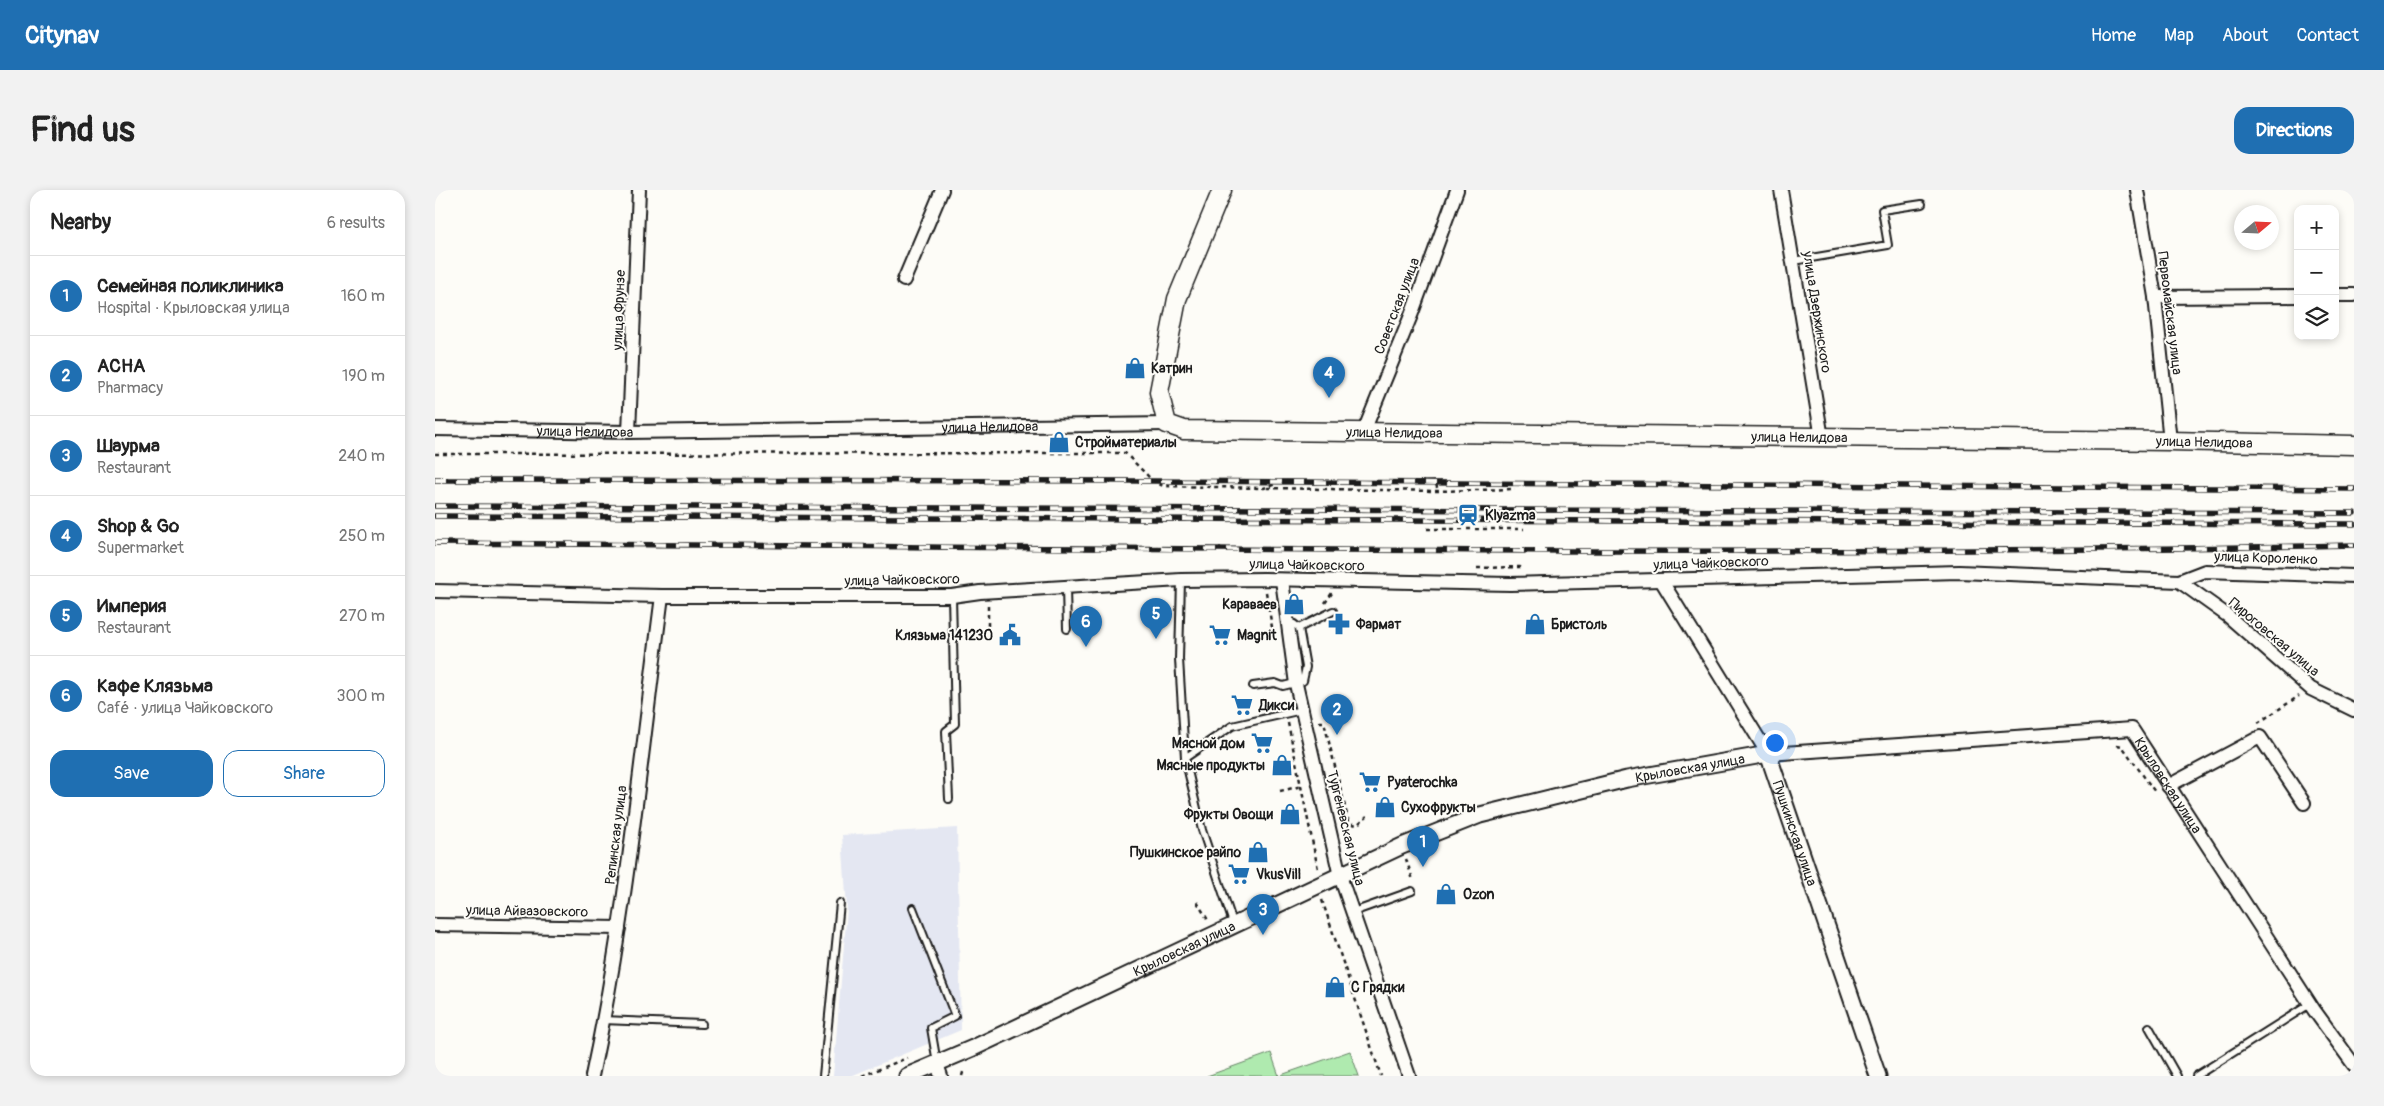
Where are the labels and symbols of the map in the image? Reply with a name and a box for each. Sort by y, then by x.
north arrow [2234,205,2279,250]
street label: улица Дзержинского [1799,249,1835,374]
street label: Первомайская улица [2154,250,2186,376]
street label: Советская улица [1371,255,1423,357]
street label: улица Фрунзе [609,269,629,352]
shop icon: Катрин [1122,355,1148,381]
pin: 4 [1313,357,1345,398]
place label: Катрин [1151,360,1192,377]
street label: улица Нелидова [940,417,1038,436]
street label: улица Нелидова [536,422,633,441]
street label: улица Нелидова [1345,423,1443,441]
street label: улица Нелидова [1750,428,1848,446]
shop icon: Стройматериалы [1046,429,1072,455]
street label: улица Нелидова [2155,432,2253,451]
place label: Стройматериалы [1075,434,1177,451]
station icon: Klyazma [1455,502,1481,528]
place label: Klyazma [1485,507,1536,524]
street label: улица Короленко [2213,548,2319,568]
street label: улица Чайковского [1652,552,1769,574]
street label: улица Чайковского [1248,555,1365,575]
street label: улица Чайковского [843,570,960,590]
shop icon: Караваев [1281,591,1307,617]
street label: Пироговская улица [2225,594,2323,680]
place label: Караваев [1222,596,1277,613]
pin: 5 [1140,598,1172,639]
pin: 6 [1070,606,1102,647]
pharmacy icon: Фармат [1326,611,1352,637]
shop icon: Бристоль [1522,611,1548,637]
place label: Фармат [1355,616,1402,633]
place label: Бристоль [1551,616,1607,633]
public building icon: Клязьма 141230 [997,622,1023,648]
supermarket icon: Magnit [1207,622,1233,648]
place label: Клязьма 141230 [895,627,993,644]
place label: Magnit [1237,627,1277,644]
supermarket icon: Дикси [1229,692,1255,718]
pin: 2 [1321,694,1353,735]
place label: Дикси [1258,697,1295,714]
supermarket icon: Мясной дом [1249,730,1275,756]
your location [1762,730,1788,756]
street label: Крыловская улица [2131,734,2206,836]
place label: Мясной дом [1172,735,1245,752]
street label: Крыловская улица [1634,750,1746,786]
shop icon: Мясные продукты [1269,752,1295,778]
place label: Мясные продукты [1156,757,1265,774]
street label: Тургеневская улица [1323,769,1369,887]
supermarket icon: Pyaterochka [1357,769,1383,795]
place label: Pyaterochka [1387,774,1458,791]
street label: Пушкинская улица [1769,778,1821,888]
street label: Репинская улица [601,785,631,885]
shop icon: Сухофрукты [1372,794,1398,820]
place label: Сухофрукты [1401,799,1476,816]
shop icon: Фрукты Овощи [1277,801,1303,827]
place label: Фрукты Овощи [1183,806,1274,823]
pin: 1 [1407,826,1439,867]
shop icon: Пушкинское райпо [1245,839,1271,865]
place label: Пушкинское райпо [1130,844,1241,861]
supermarket icon: VkusVill [1226,861,1252,887]
place label: VkusVill [1256,866,1301,883]
shop icon: Ozon [1433,881,1459,907]
place label: Ozon [1463,886,1495,903]
pin: 3 [1247,894,1279,935]
street label: улица Айвазовского [465,901,589,921]
street label: Крыловская улица [1130,917,1238,980]
shop icon: С Грядки [1322,974,1348,1000]
place label: С Грядки [1351,979,1405,996]

